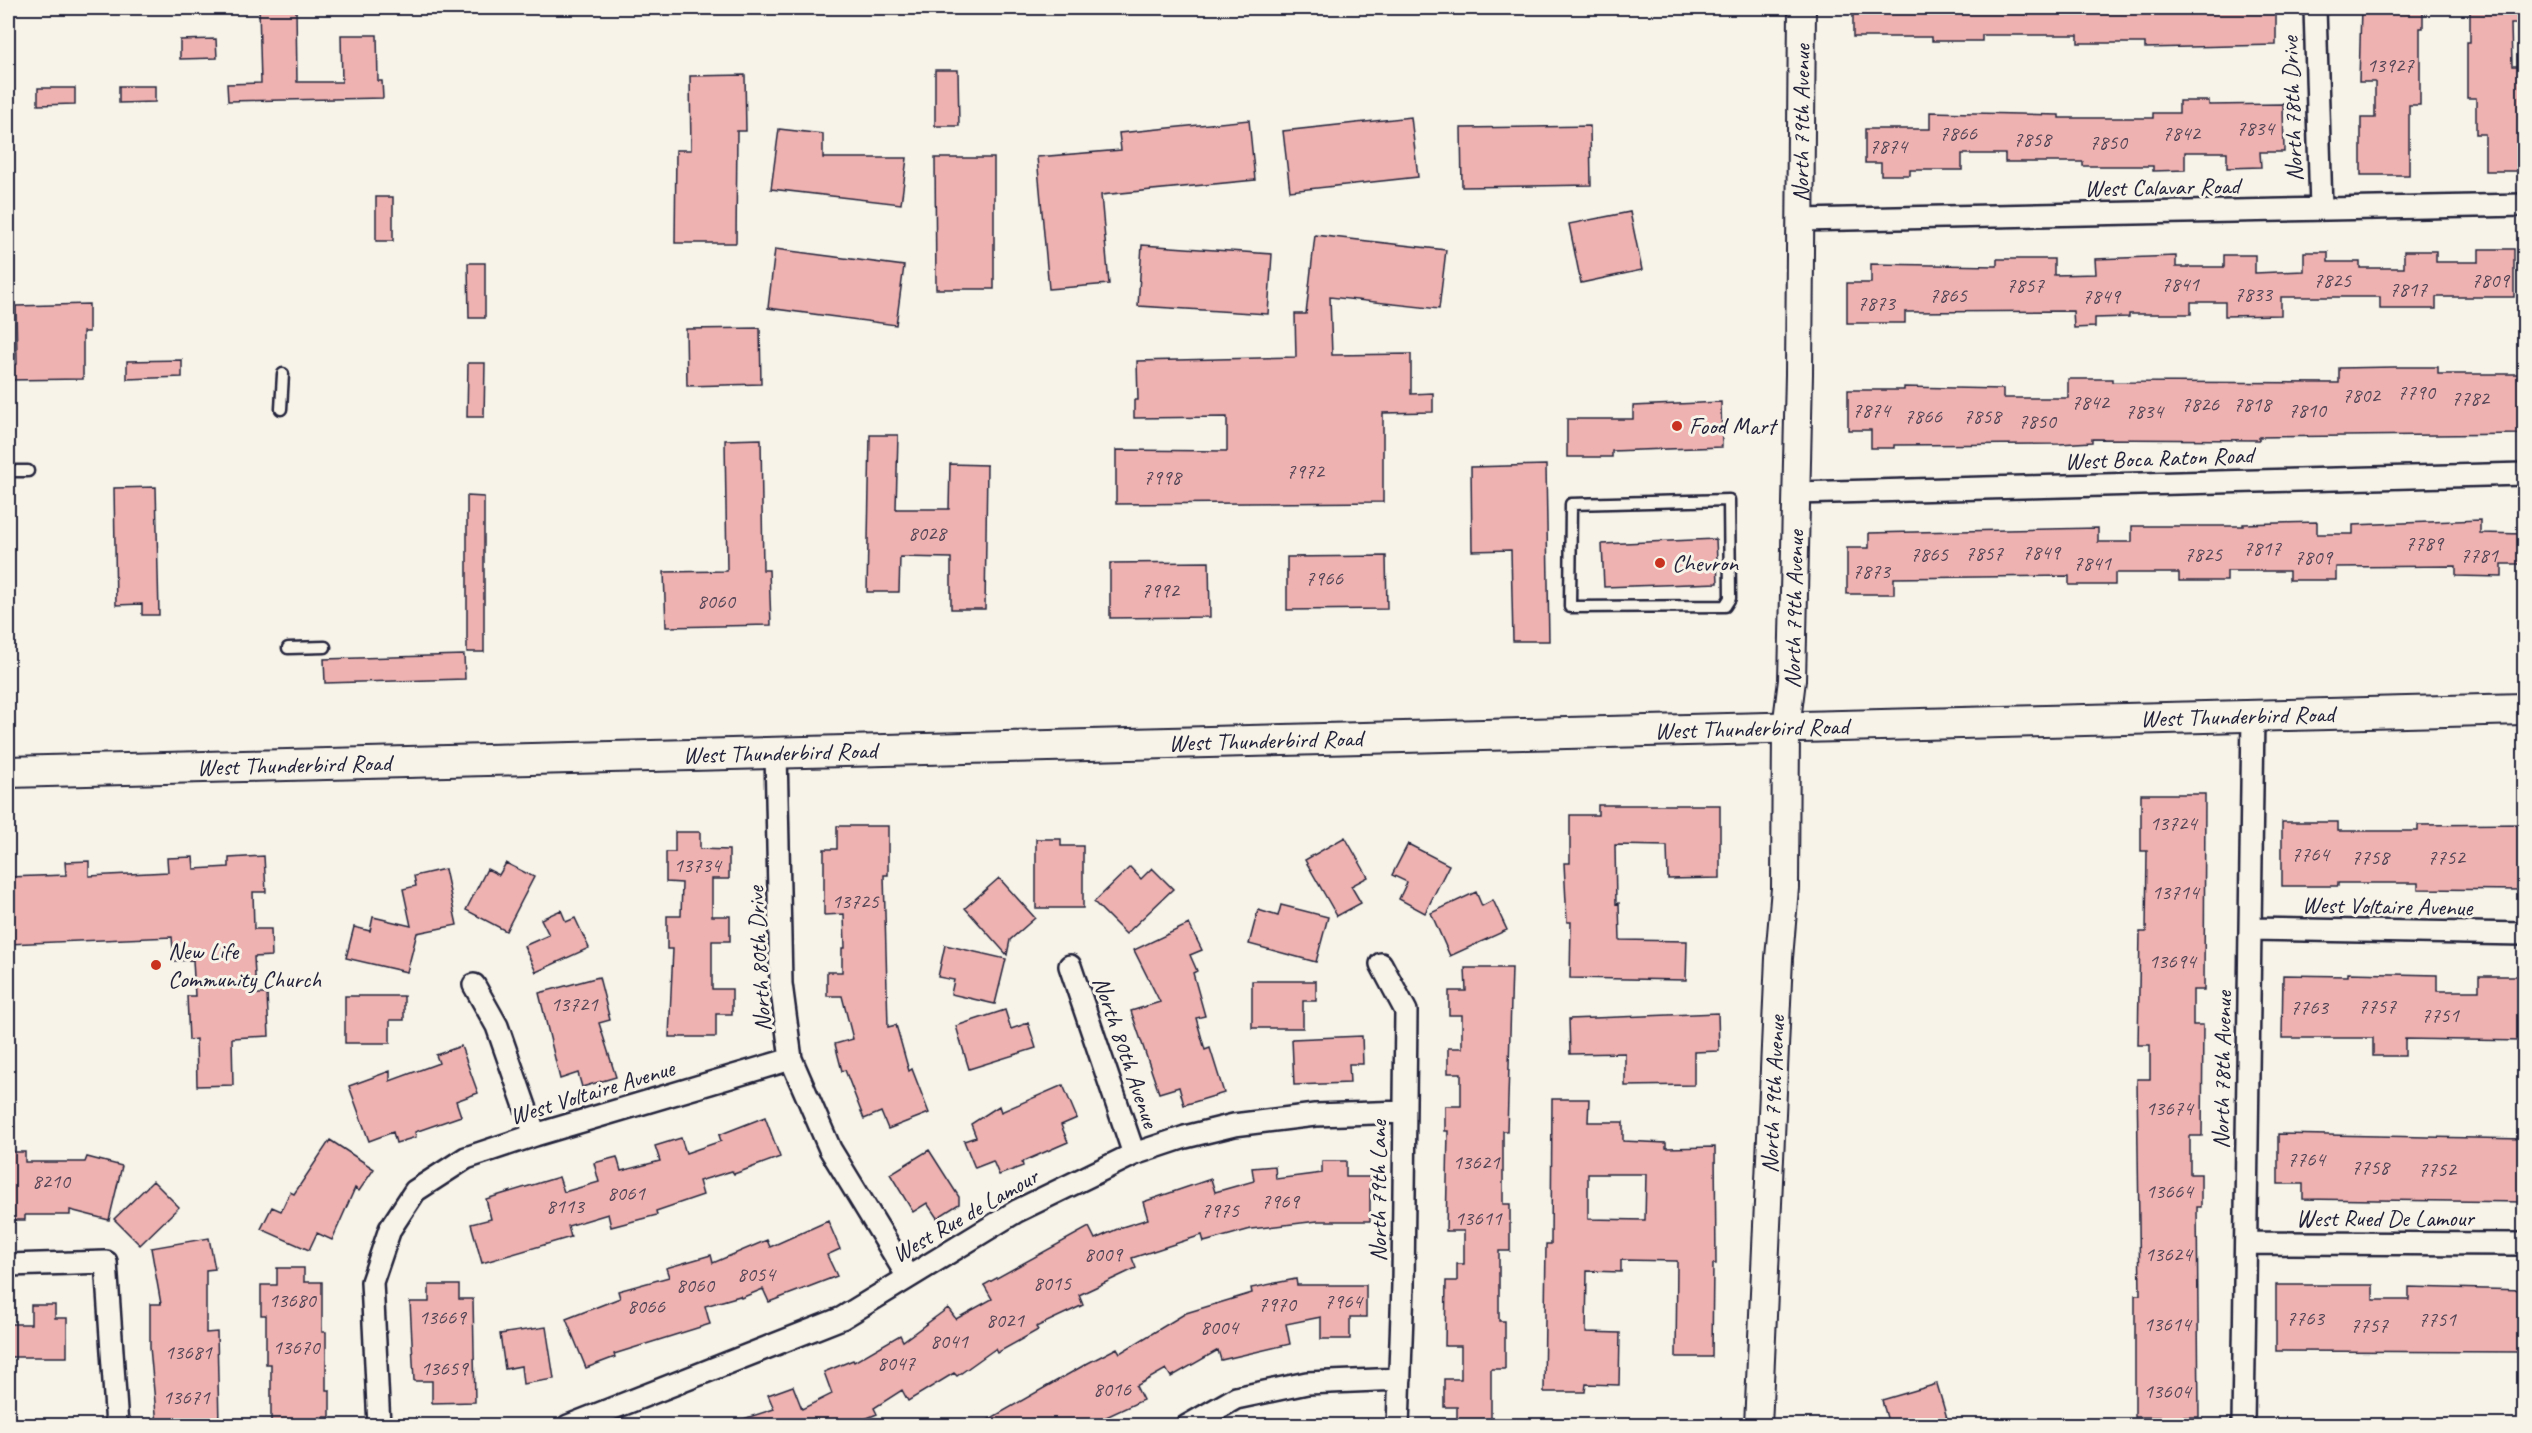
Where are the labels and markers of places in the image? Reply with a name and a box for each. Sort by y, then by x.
place label: Food Mart [1689,411,1778,441]
marker: Food Mart [1670,419,1684,433]
place label: Chevron [1672,548,1739,578]
marker: Chevron [1653,556,1667,570]
place label: New Life Community Church [168,936,322,994]
marker: New Life Community Church [149,958,163,972]

